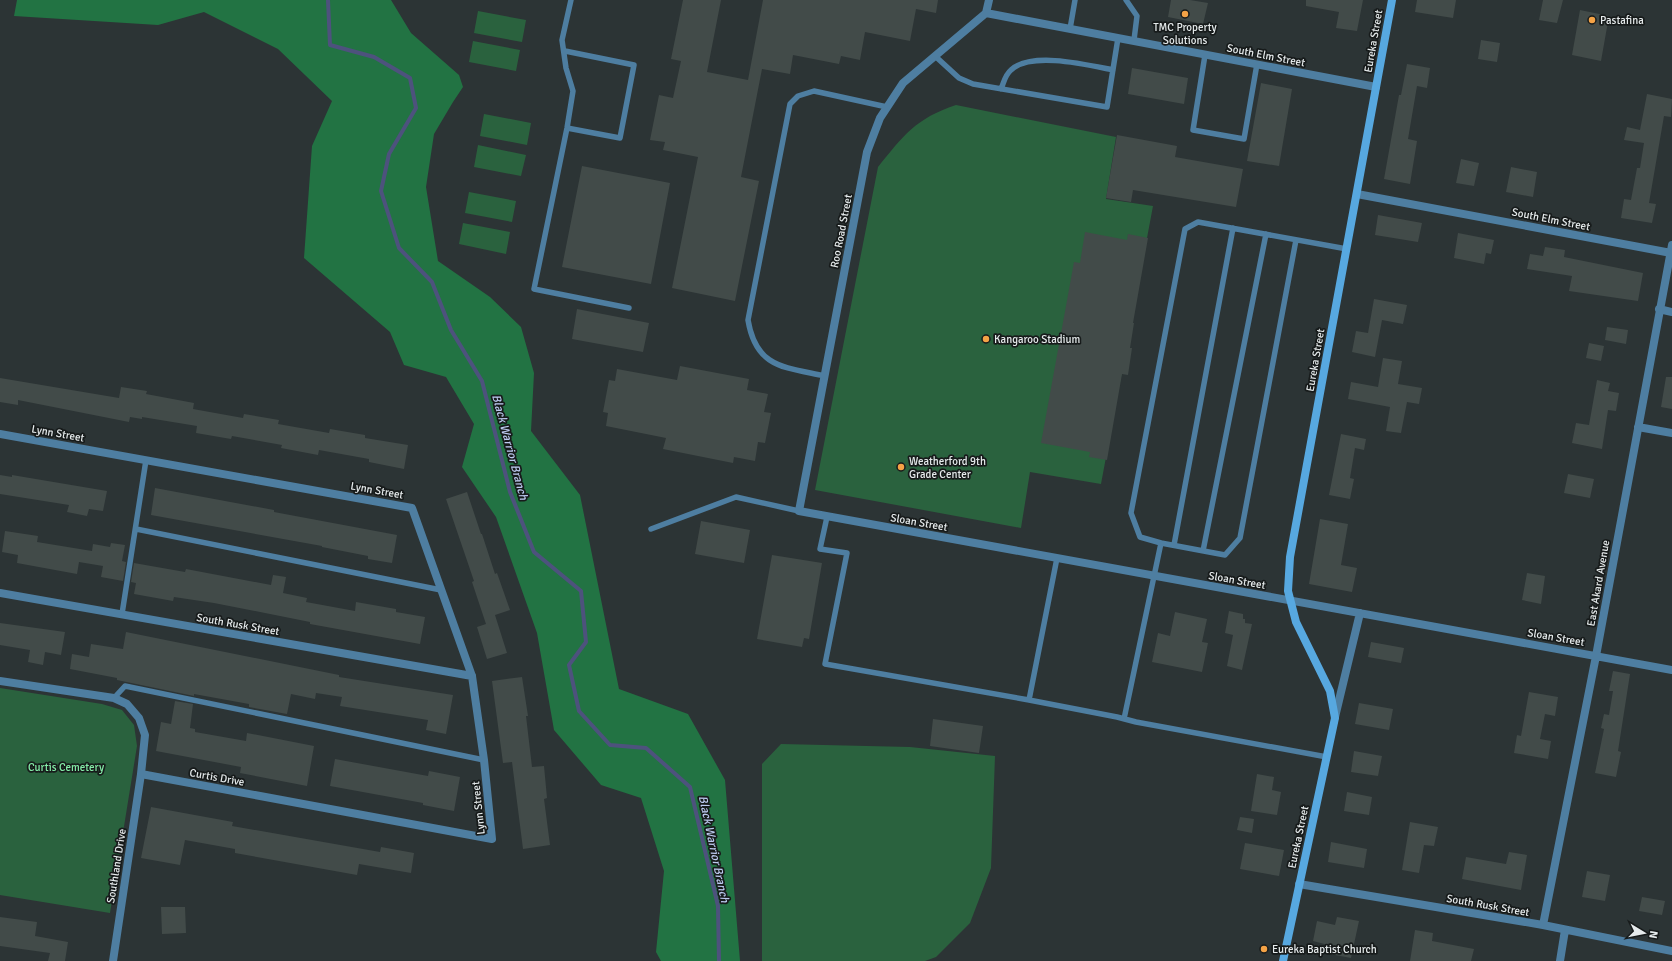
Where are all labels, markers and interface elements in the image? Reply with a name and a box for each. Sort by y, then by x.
street label: Eureka Street [1362,8,1385,74]
marker: TMC Property Solutions [1180,9,1190,19]
place label: Pastafina [1600,14,1644,27]
marker: Pastafina [1587,15,1597,25]
place label: TMC Property Solutions [1153,21,1218,47]
street label: South Elm Street [1226,42,1306,69]
street label: Roo Road Street [828,193,855,269]
street label: South Elm Street [1511,206,1591,233]
street label: Eureka Street [1304,327,1327,393]
place label: Kangaroo Stadium [994,333,1081,346]
marker: Kangaroo Stadium [981,334,991,344]
water label: Black Warrior Branch [488,393,531,502]
street label: Lynn Street [30,422,86,445]
place label: Weatherford 9th Grade Center [909,455,986,481]
marker: Weatherford 9th Grade Center [896,462,906,472]
street label: Lynn Street [349,479,405,502]
street label: Sloan Street [889,511,949,534]
street label: East Akard Avenue [1585,539,1612,627]
street label: Sloan Street [1207,569,1267,592]
street label: South Rusk Street [195,611,280,638]
street label: Sloan Street [1526,626,1586,649]
park label: Curtis Cemetery [28,761,105,774]
street label: Curtis Drive [188,766,245,789]
street label: Lynn Street [469,781,488,835]
water label: Black Warrior Branch [695,794,732,904]
street label: Eureka Street [1286,804,1311,870]
street label: Southland Drive [104,828,129,904]
street label: South Rusk Street [1445,892,1530,919]
north arrow [1624,913,1664,953]
text: N [1646,930,1660,940]
place label: Eureka Baptist Church [1272,943,1377,956]
marker: Eureka Baptist Church [1259,944,1269,954]

